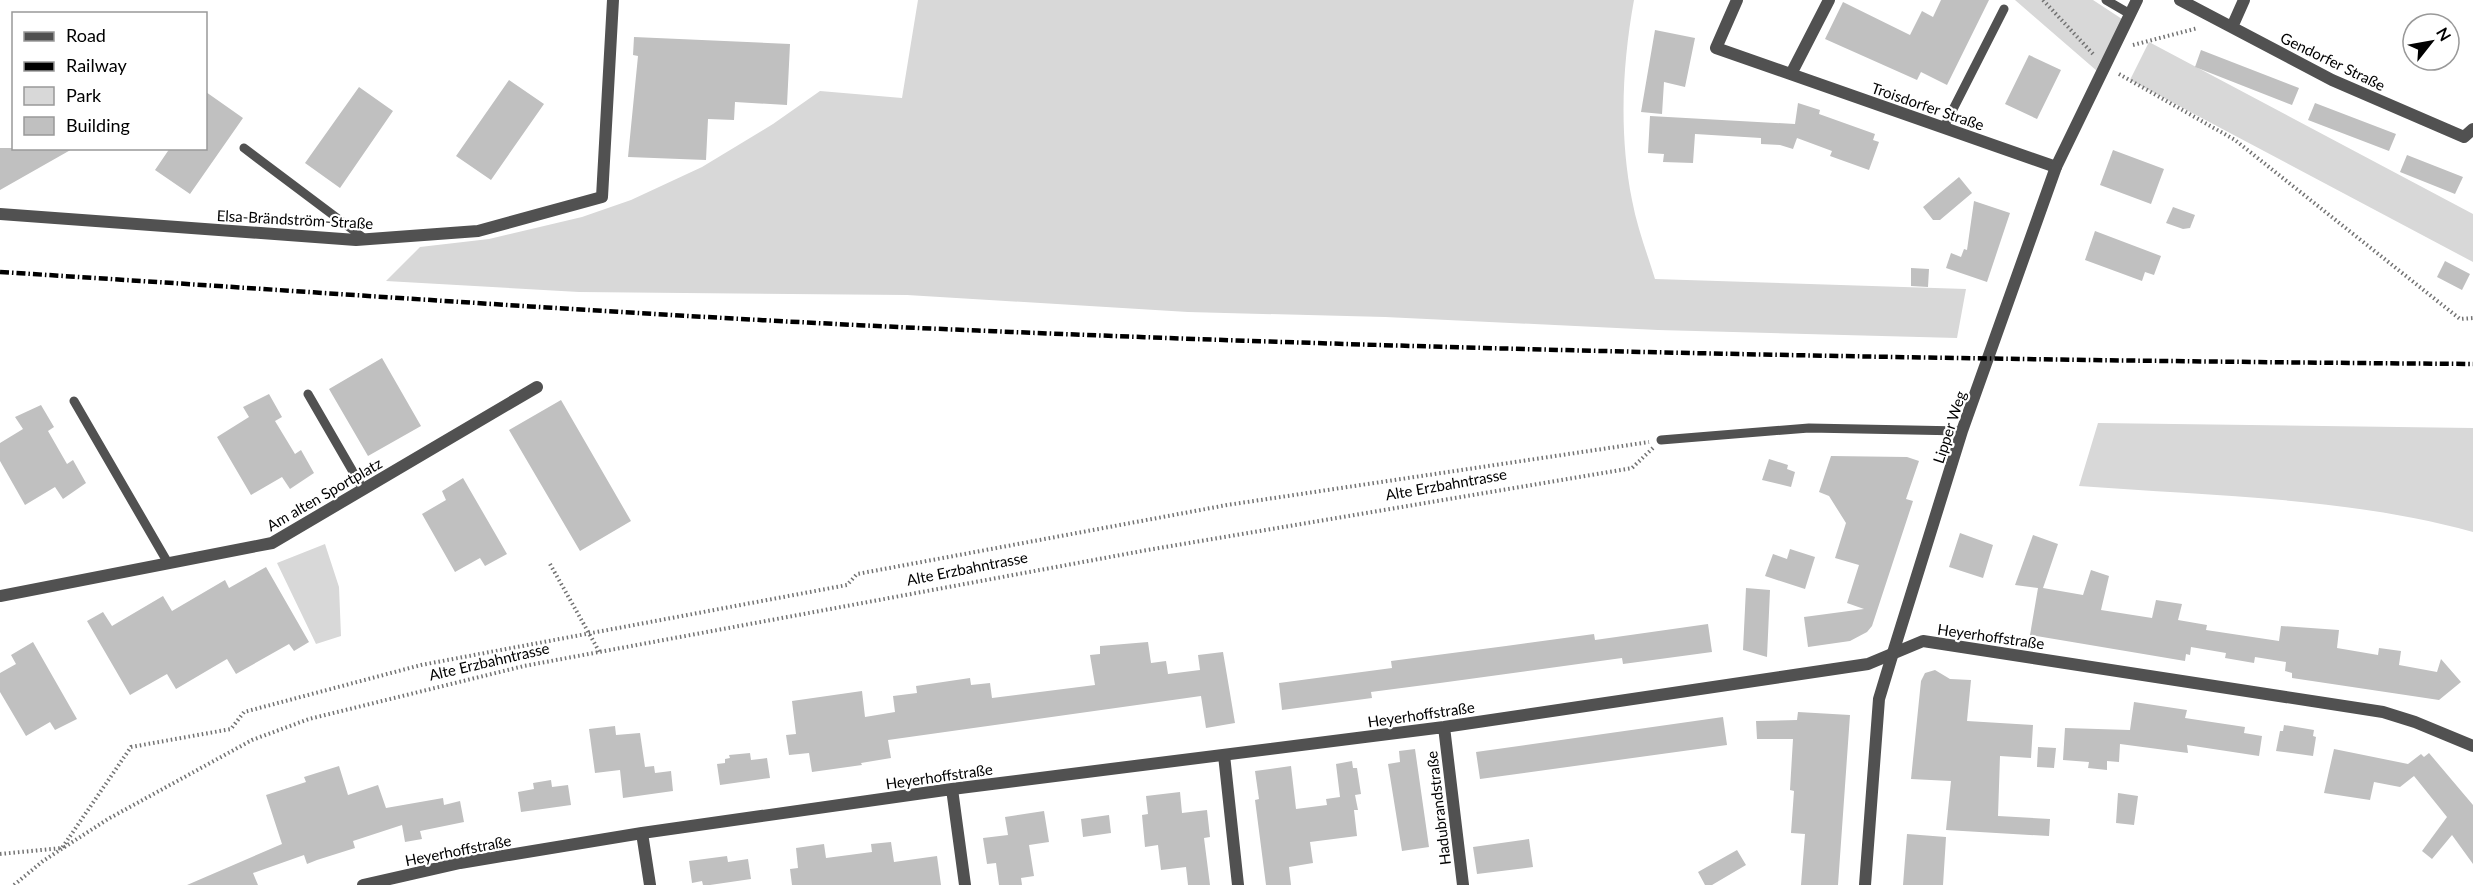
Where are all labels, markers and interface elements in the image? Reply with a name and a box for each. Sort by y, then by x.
legend [12,12,207,150]
north arrow [2401,12,2461,72]
text: Road [66,24,106,46]
text: N [2433,24,2456,44]
street label: Gendorfer Straße [2278,28,2388,94]
text: Railway [66,54,127,76]
street label: Troisdorfer Straße [1869,78,1987,134]
text: Park [66,84,102,106]
text: Building [66,114,130,136]
street label: Elsa-Brändström-Straße [216,206,374,232]
street label: Lipper Weg [1929,388,1969,466]
street label: Am alten Sportplatz [263,454,385,534]
street label: Alte Erzbahntrasse [1384,464,1508,504]
street label: Alte Erzbahntrasse [905,547,1029,589]
street label: Heyerhoffstraße [1936,620,2046,652]
street label: Alte Erzbahntrasse [427,638,551,684]
street label: Heyerhoffstraße [1366,698,1476,730]
street label: Hadubrandstraße [1422,750,1454,866]
street label: Heyerhoffstraße [884,760,994,792]
street label: Heyerhoffstraße [403,831,513,869]

